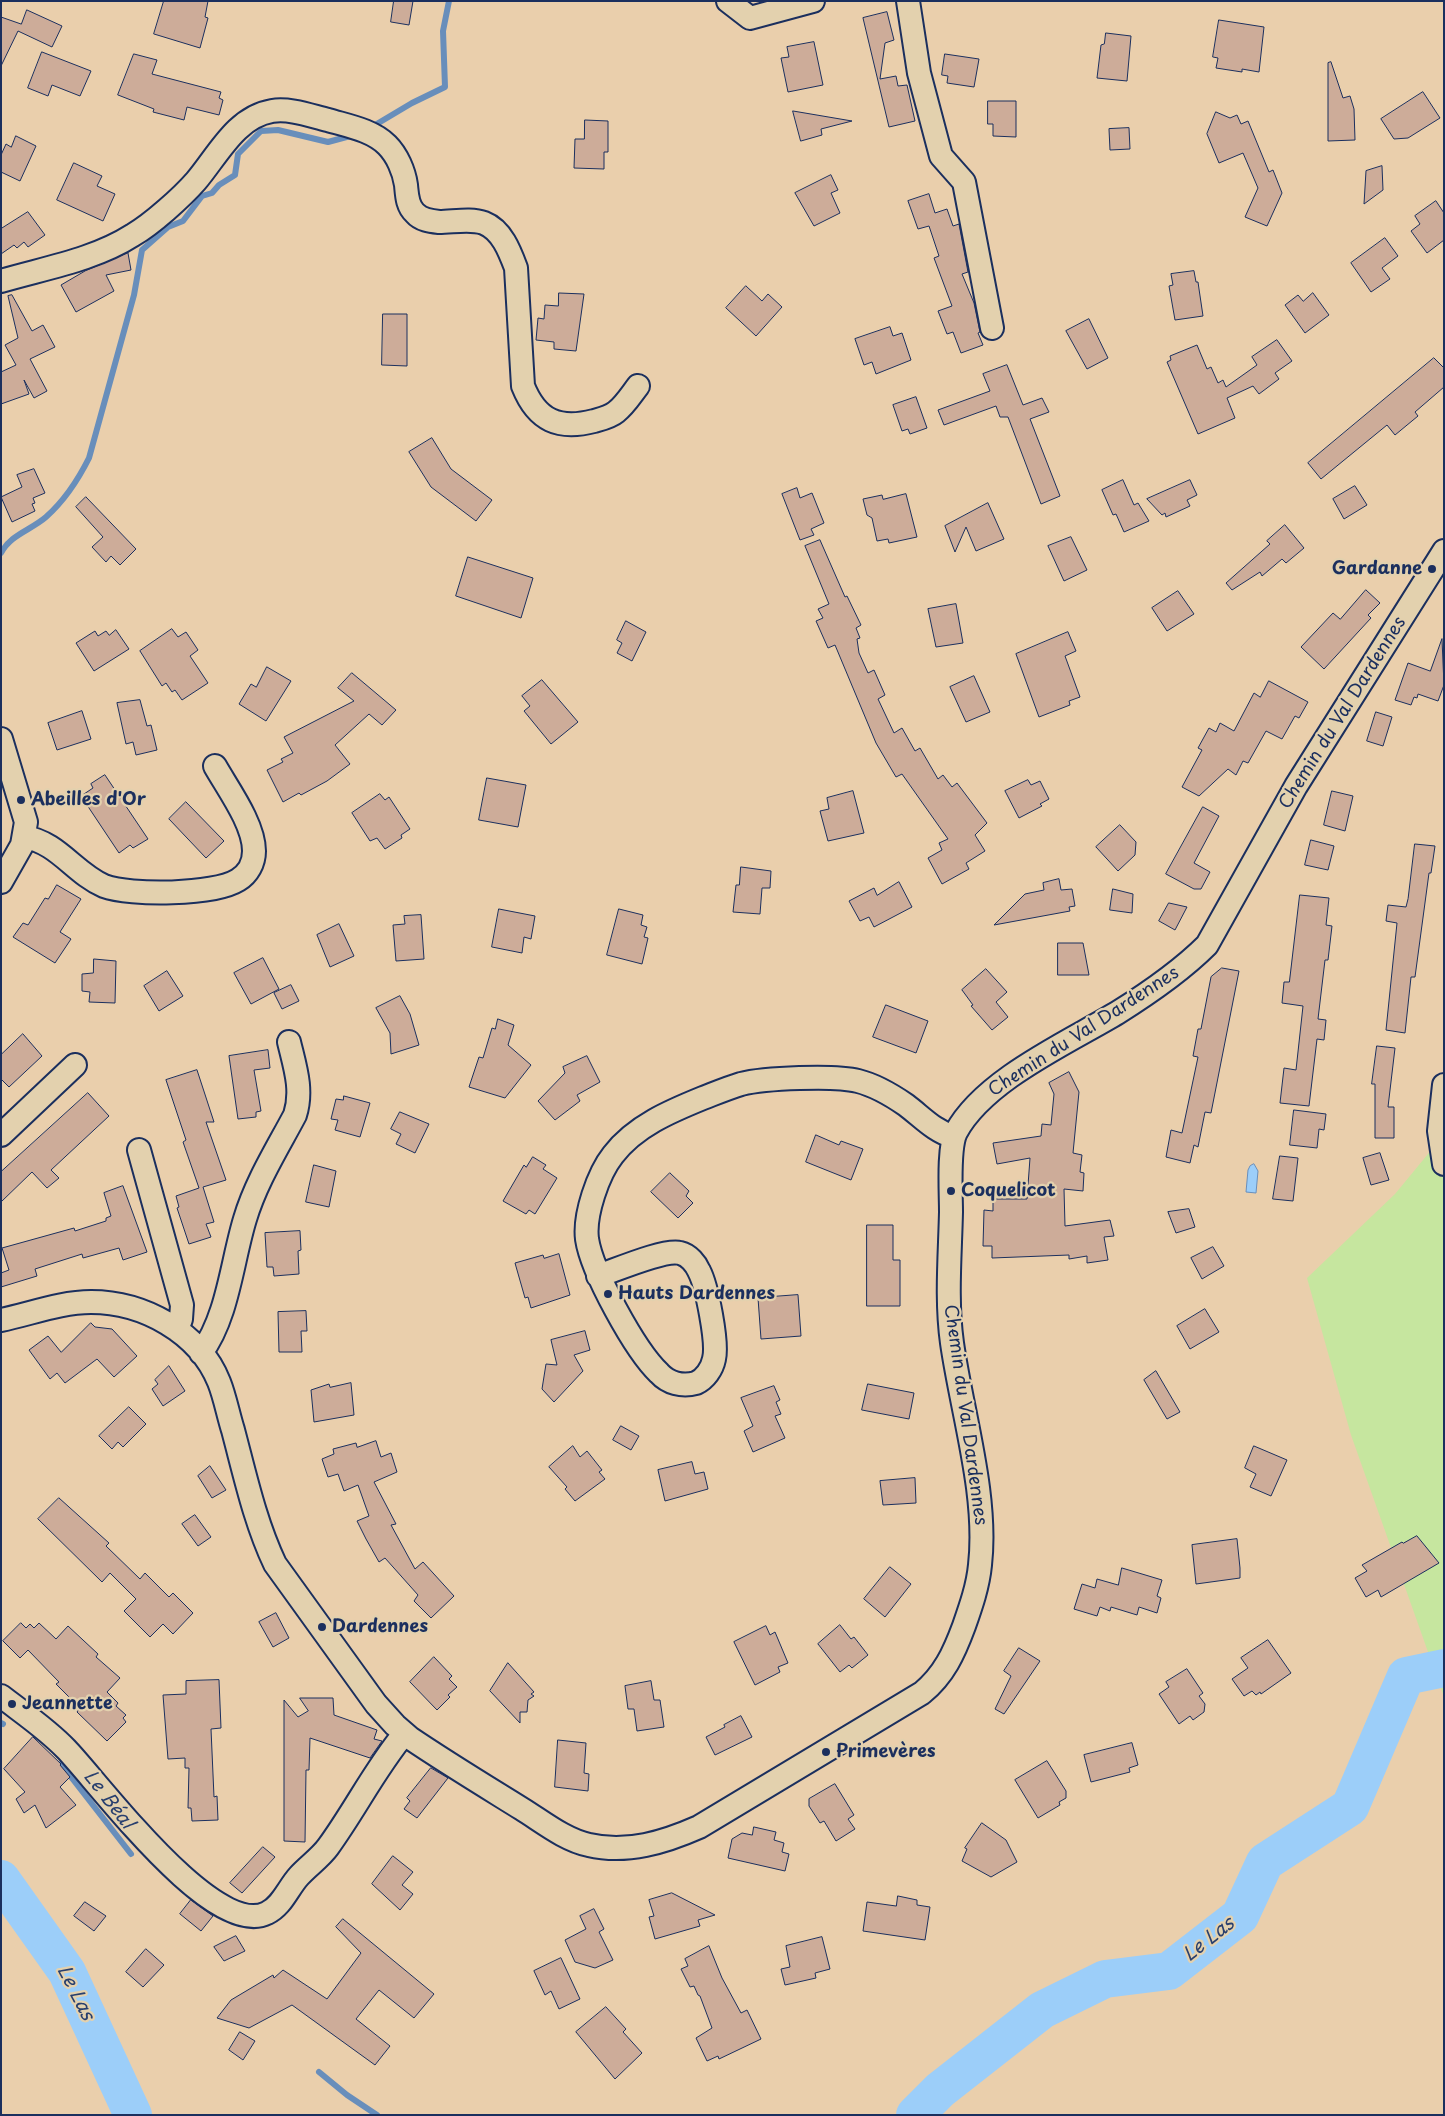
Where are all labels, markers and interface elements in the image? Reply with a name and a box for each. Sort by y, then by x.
place label: Gardanne [1332,558,1422,580]
marker: Gardanne [1426,563,1438,575]
street label: Chemin du Val Dardennes [1275,613,1411,813]
place label: Abeilles d'Or [31,789,146,811]
marker: Abeilles d'Or [15,794,27,806]
street label: Chemin du Val Dardennes [985,962,1183,1102]
place label: Coquelicot [961,1180,1056,1202]
marker: Coquelicot [945,1185,957,1197]
place label: Hauts Dardennes [618,1283,775,1305]
marker: Hauts Dardennes [602,1288,614,1300]
street label: Chemin du Val Dardennes [939,1303,991,1527]
place label: Dardennes [332,1616,428,1638]
marker: Dardennes [316,1621,328,1633]
place label: Jeannette [22,1693,113,1715]
marker: Jeannette [6,1698,18,1710]
place label: Primevères [836,1741,936,1763]
marker: Primevères [820,1746,832,1758]
water label: Le Béal [78,1766,138,1834]
water label: Le Las [1179,1913,1239,1967]
water label: Le Las [52,1962,98,2024]

